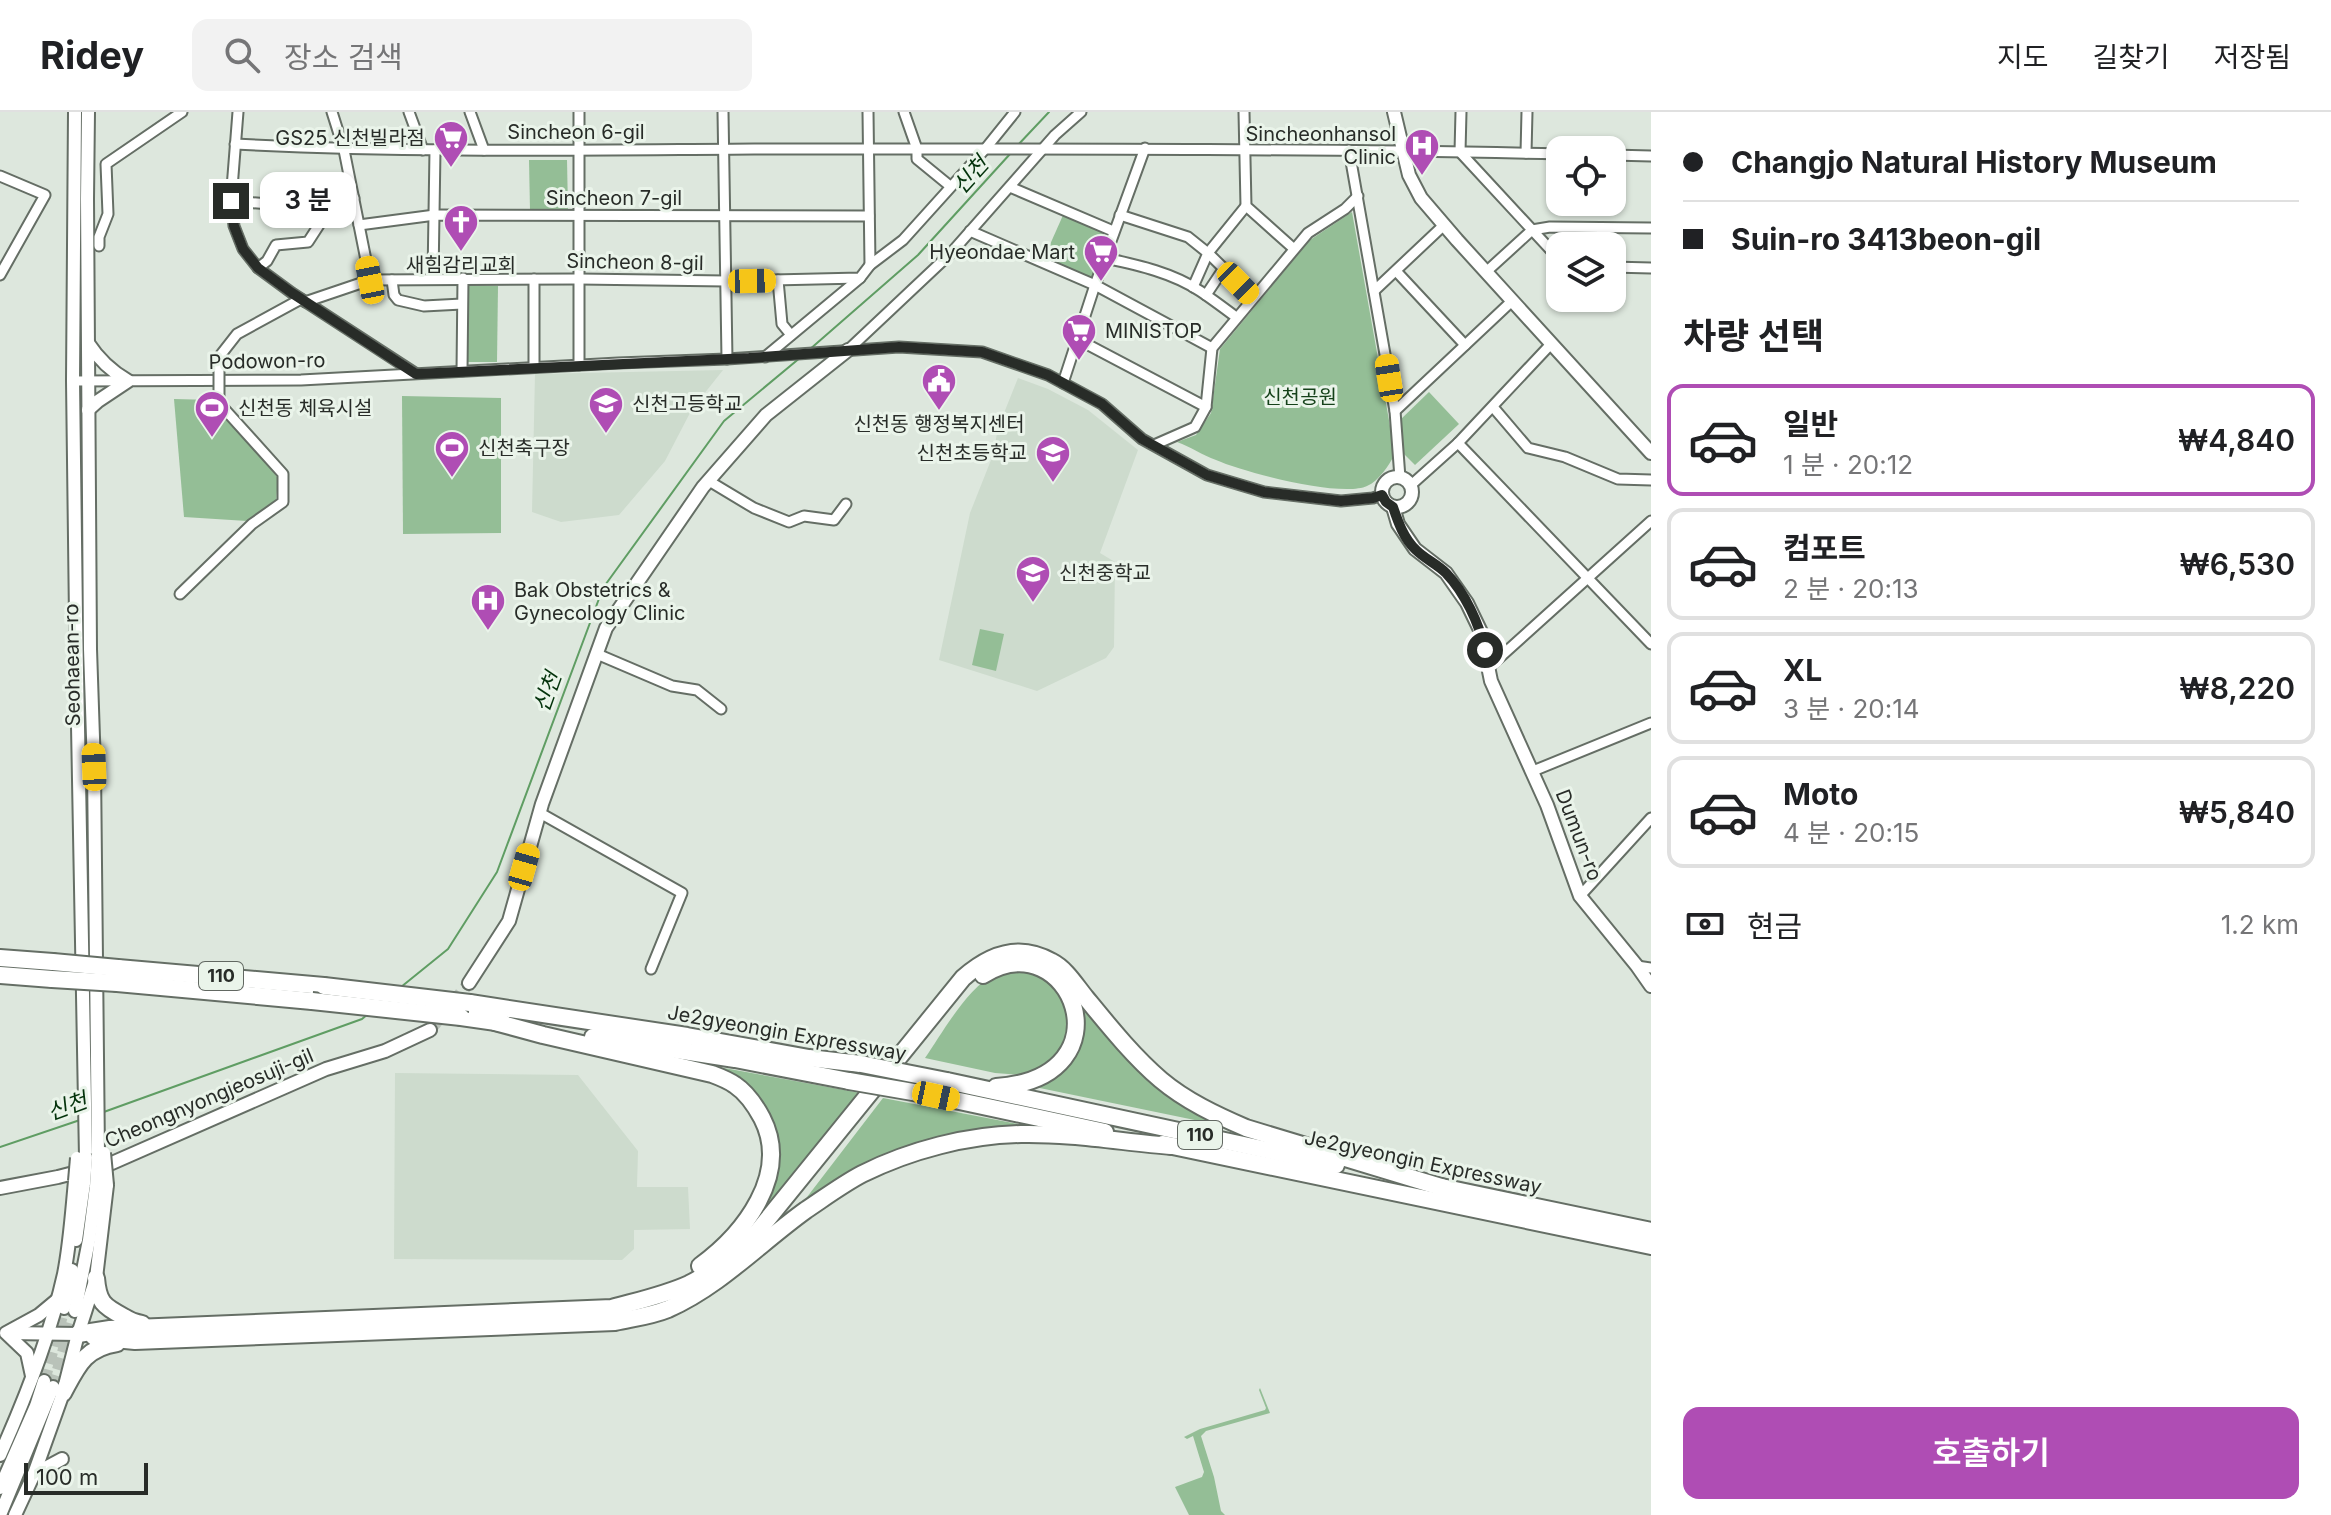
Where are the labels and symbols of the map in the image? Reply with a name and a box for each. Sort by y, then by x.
supermarket icon: GS25 신천빌라점 [432,119,470,169]
street label: Sincheon 6-gil [507,120,645,144]
place label: Sincheonhansol Clinic [1246,122,1396,169]
place label: GS25 신천빌라점 [275,126,425,150]
hospital icon: Sincheonhansol Clinic [1403,127,1441,177]
water label: 신천 [947,149,995,199]
callout: 3 분 [259,173,355,229]
route end [213,183,249,219]
street label: Sincheon 7-gil [546,186,682,210]
church icon: 새힘감리교회 [442,203,480,253]
supermarket icon: Hyeondae Mart [1082,233,1120,283]
place label: Hyeondae Mart [929,240,1075,264]
street label: Sincheon 8-gil [566,249,704,275]
place label: 새힘감리교회 [406,253,516,277]
car [354,254,386,306]
car [1213,258,1263,308]
car [728,269,776,293]
supermarket icon: MINISTOP [1060,312,1098,362]
place label: MINISTOP [1105,319,1202,343]
street label: Podowon-ro [208,348,326,374]
car [1373,352,1405,404]
public building icon: 신천동 행정복지센터 [920,362,958,412]
school or university icon: 신천고등학교 [587,385,625,435]
park label: 신천공원 [1263,385,1337,409]
sports icon: 신천동 체육시설 [193,389,231,439]
place label: 신천고등학교 [632,392,742,416]
place label: 신천동 체육시설 [238,396,372,420]
place label: 신천동 행정복지센터 [853,412,1025,436]
sports icon: 신천축구장 [433,429,471,479]
school or university icon: 신천초등학교 [1034,434,1072,484]
place label: 신천축구장 [478,436,570,460]
place label: 신천초등학교 [917,441,1027,465]
school or university icon: 신천중학교 [1014,554,1052,604]
place label: 신천중학교 [1059,561,1151,585]
place label: Bak Obstetrics & Gynecology Clinic [514,578,685,625]
hospital icon: Bak Obstetrics & Gynecology Clinic [469,582,507,632]
street label: Seohaean-ro [59,603,85,727]
route start [1467,632,1503,668]
water label: 신천 [528,666,567,715]
car [81,743,107,791]
street label: Dumun-ro [1551,786,1607,884]
car [506,841,542,893]
road number: 110 [199,962,243,990]
street label: Je2gyeongin Expressway [666,1000,908,1066]
street label: Cheongnyongjeosuji-gil [101,1043,317,1153]
car [910,1079,962,1113]
water label: 신천 [44,1086,93,1125]
road number: 110 [1178,1121,1222,1149]
street label: Je2gyeongin Expressway [1302,1125,1544,1199]
scale bar [24,1459,148,1495]

